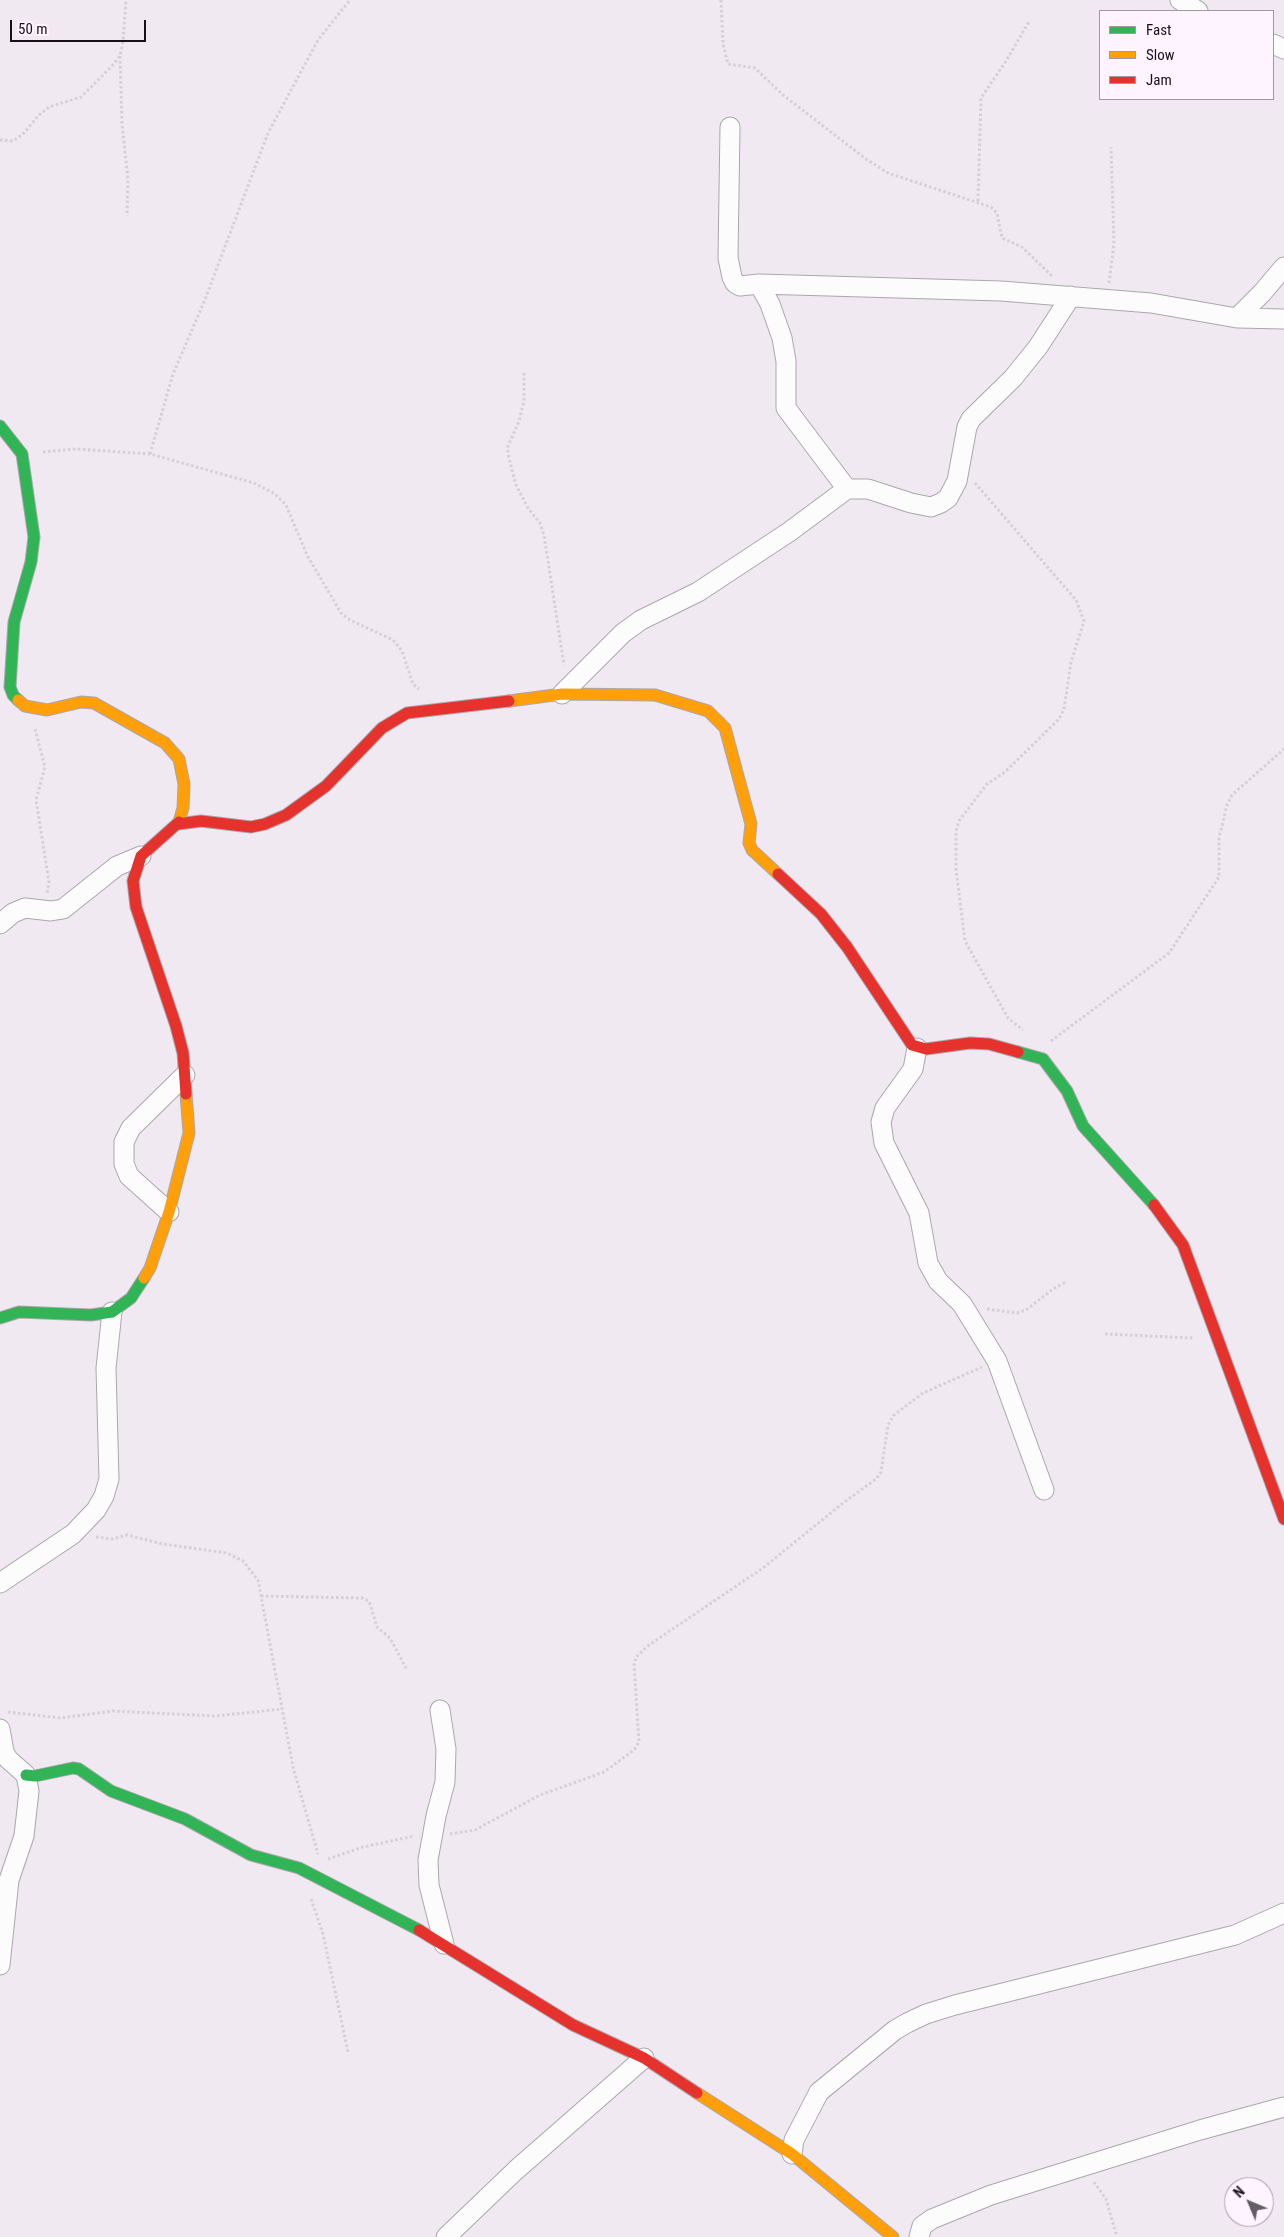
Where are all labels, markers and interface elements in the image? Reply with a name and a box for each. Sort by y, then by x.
scale bar [12,10,149,42]
legend [1099,10,1274,100]
text: 50 m [18,20,48,38]
text: Fast [1146,21,1171,39]
text: Slow [1146,46,1175,64]
text: Jam [1146,71,1172,89]
north arrow [1224,2177,1274,2227]
text: N [1230,2183,1248,2201]

